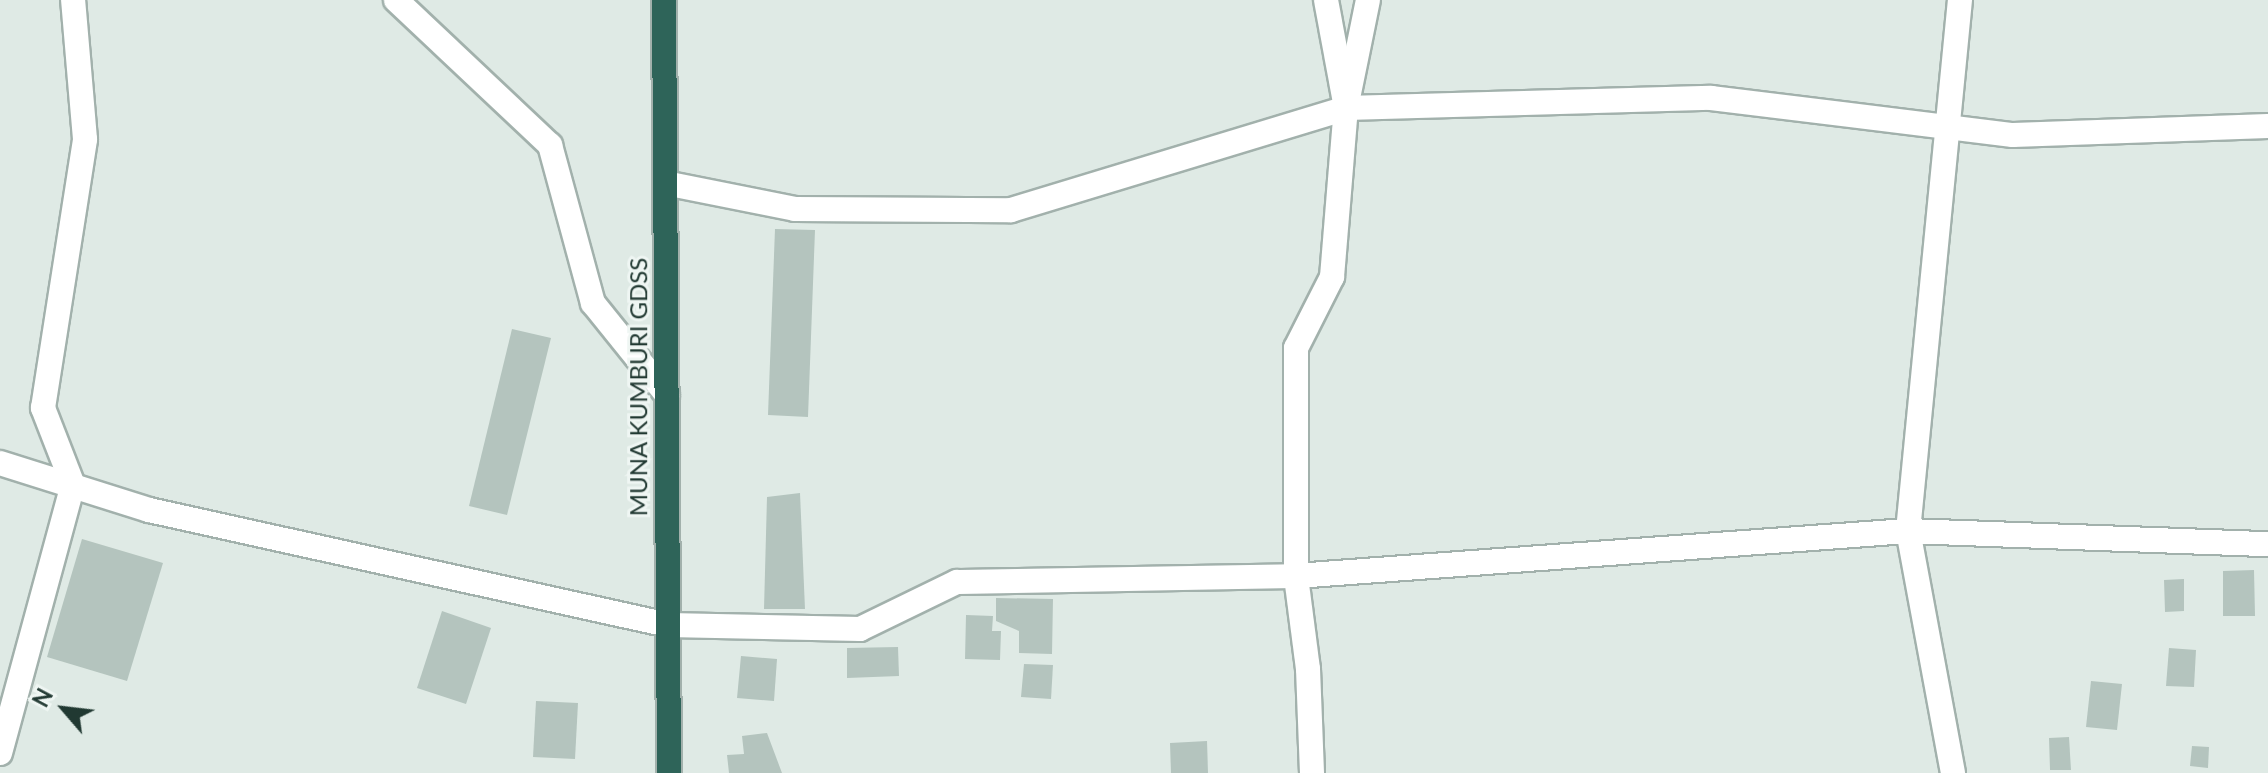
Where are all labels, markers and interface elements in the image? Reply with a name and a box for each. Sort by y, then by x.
street label: MUNA KUMBURI GDSS [624,257,652,517]
north arrow [24,669,104,749]
text: N [26,684,58,711]

